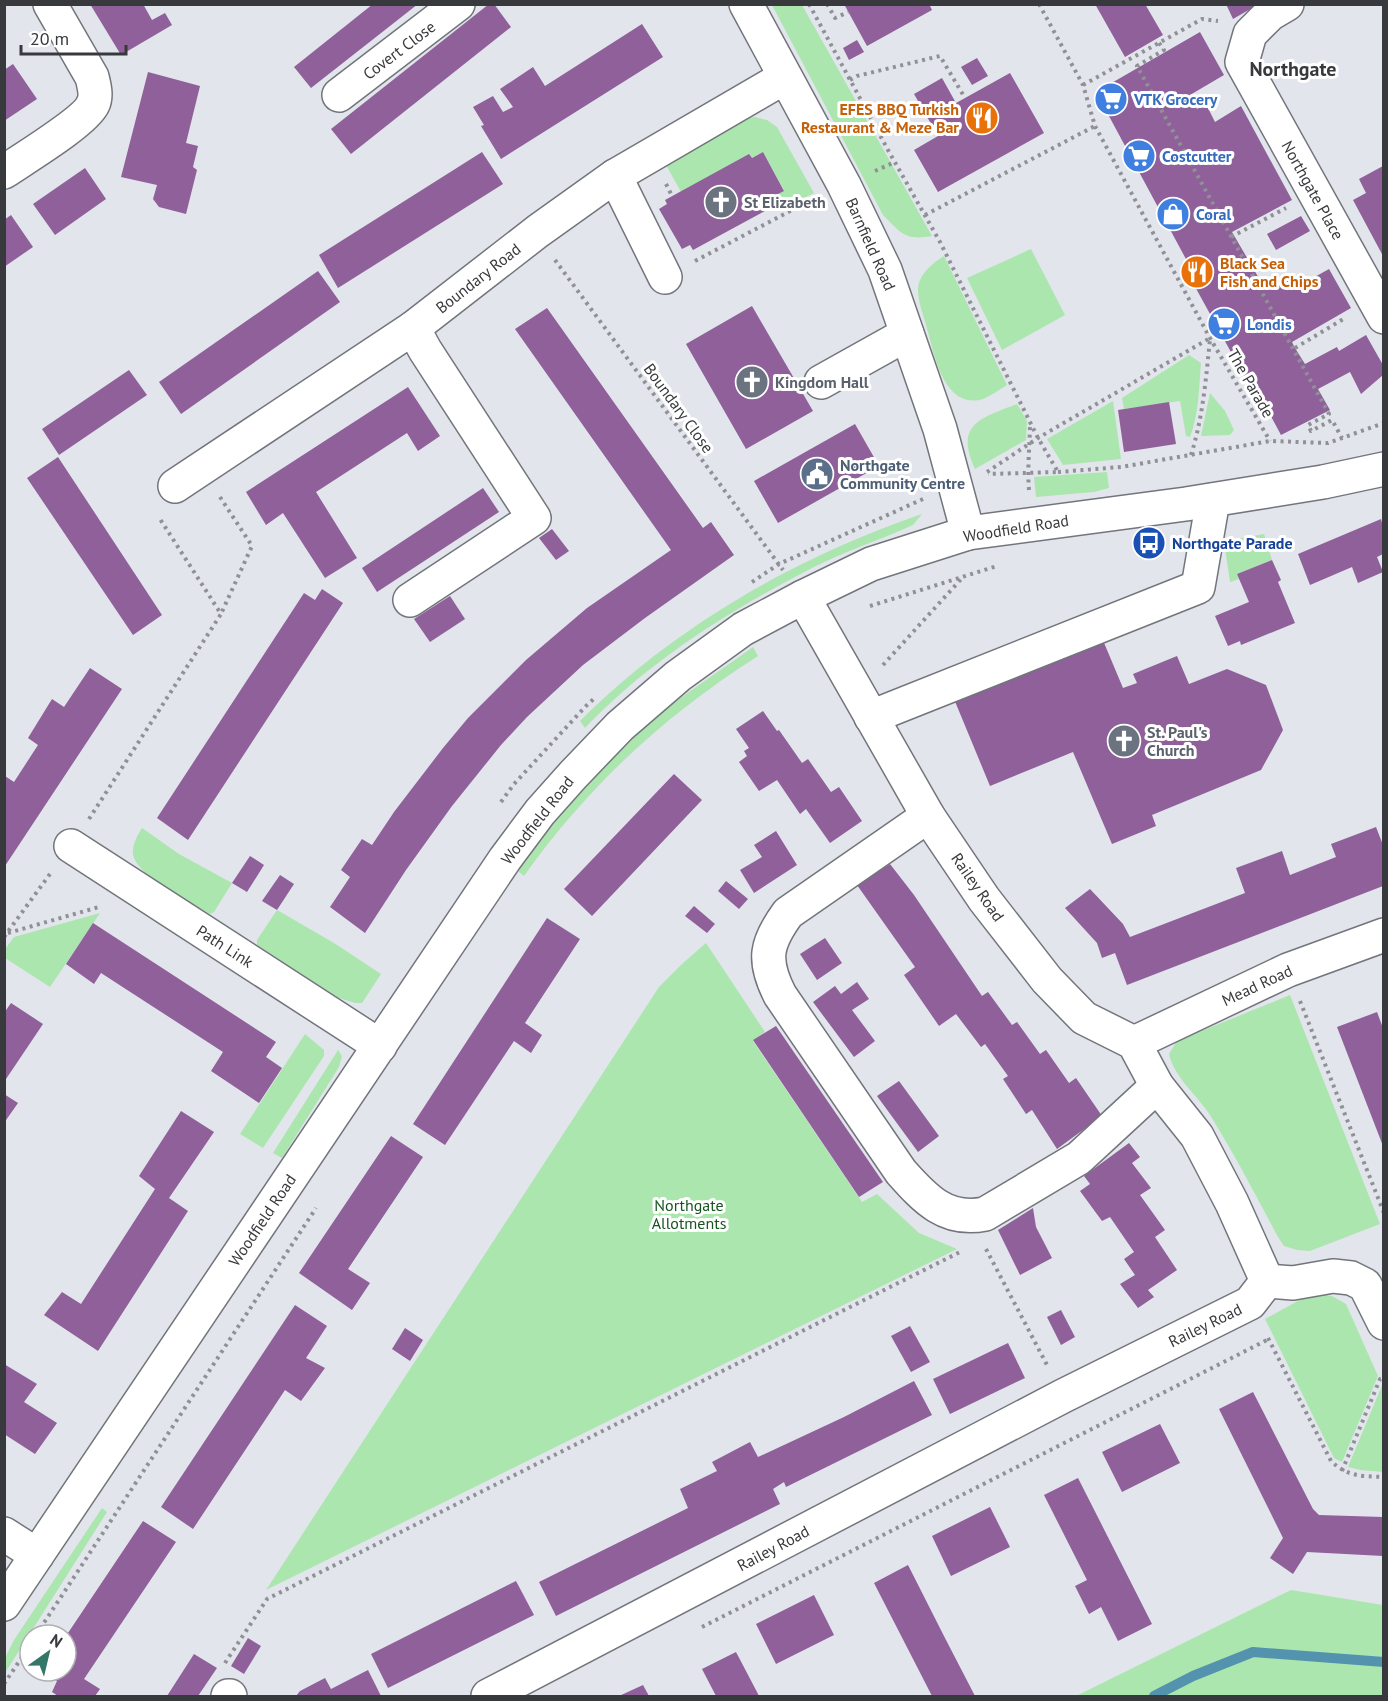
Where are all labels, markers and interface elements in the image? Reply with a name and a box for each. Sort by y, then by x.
street label: Covert Close [359,16,439,84]
scale bar [21,18,126,56]
text: 20 m [30,27,69,50]
district label: Northgate [1249,56,1337,82]
supermarket icon: VTK Grocery [1093,81,1129,117]
place label: VTK Grocery [1133,89,1218,109]
place label: EFES BBQ Turkish Restaurant & Meze Bar [801,99,959,137]
restaurant icon: EFES BBQ Turkish Restaurant & Meze Bar [964,100,1000,136]
street label: Northgate Place [1278,137,1348,243]
supermarket icon: Costcutter [1121,138,1157,174]
place label: Costcutter [1162,146,1232,166]
church icon: St Elizabeth [703,184,739,220]
place label: St Elizabeth [744,192,826,212]
street label: Barnfield Road [842,194,900,294]
shop icon: Coral [1155,196,1191,232]
place label: Coral [1196,204,1232,224]
street label: Boundary Road [432,239,524,317]
place label: Black Sea Fish and Chips [1220,253,1319,291]
restaurant icon: Black Sea Fish and Chips [1179,254,1215,290]
supermarket icon: Londis [1206,306,1242,342]
place label: Londis [1247,314,1292,334]
street label: The Parade [1223,345,1279,421]
street label: Boundary Close [640,359,718,457]
church icon: Kingdom Hall [734,364,770,400]
place label: Kingdom Hall [775,372,869,392]
place label: Northgate Community Centre [840,455,965,493]
public building icon: Northgate Community Centre [799,456,835,492]
street label: Woodfield Road [962,510,1070,546]
bus stop icon: Northgate Parade [1131,525,1167,561]
place label: Northgate Parade [1172,533,1293,553]
place label: St. Paul's Church [1147,722,1208,760]
church icon: St. Paul's Church [1106,723,1142,759]
street label: Woodfield Road [496,772,578,868]
street label: Railey Road [947,849,1009,925]
street label: Path Link [193,920,257,972]
street label: Mead Road [1219,960,1295,1010]
street label: Woodfield Road [224,1170,300,1270]
park label: Northgate Allotments [652,1195,727,1233]
street label: Railey Road [1165,1299,1245,1351]
street label: Railey Road [733,1521,813,1575]
north arrow [18,1623,78,1683]
text: N [46,1629,66,1652]

